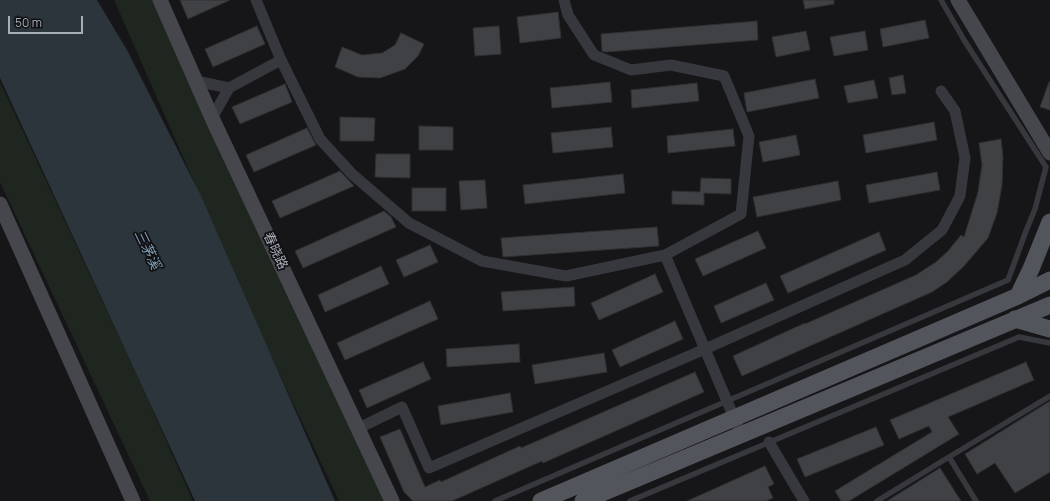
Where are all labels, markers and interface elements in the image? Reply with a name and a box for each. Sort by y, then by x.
scale bar [10,8,85,34]
text: 50 m [15,14,42,31]
water label: 三茅溪 [130,227,164,273]
street label: 春晓路 [260,230,290,272]

